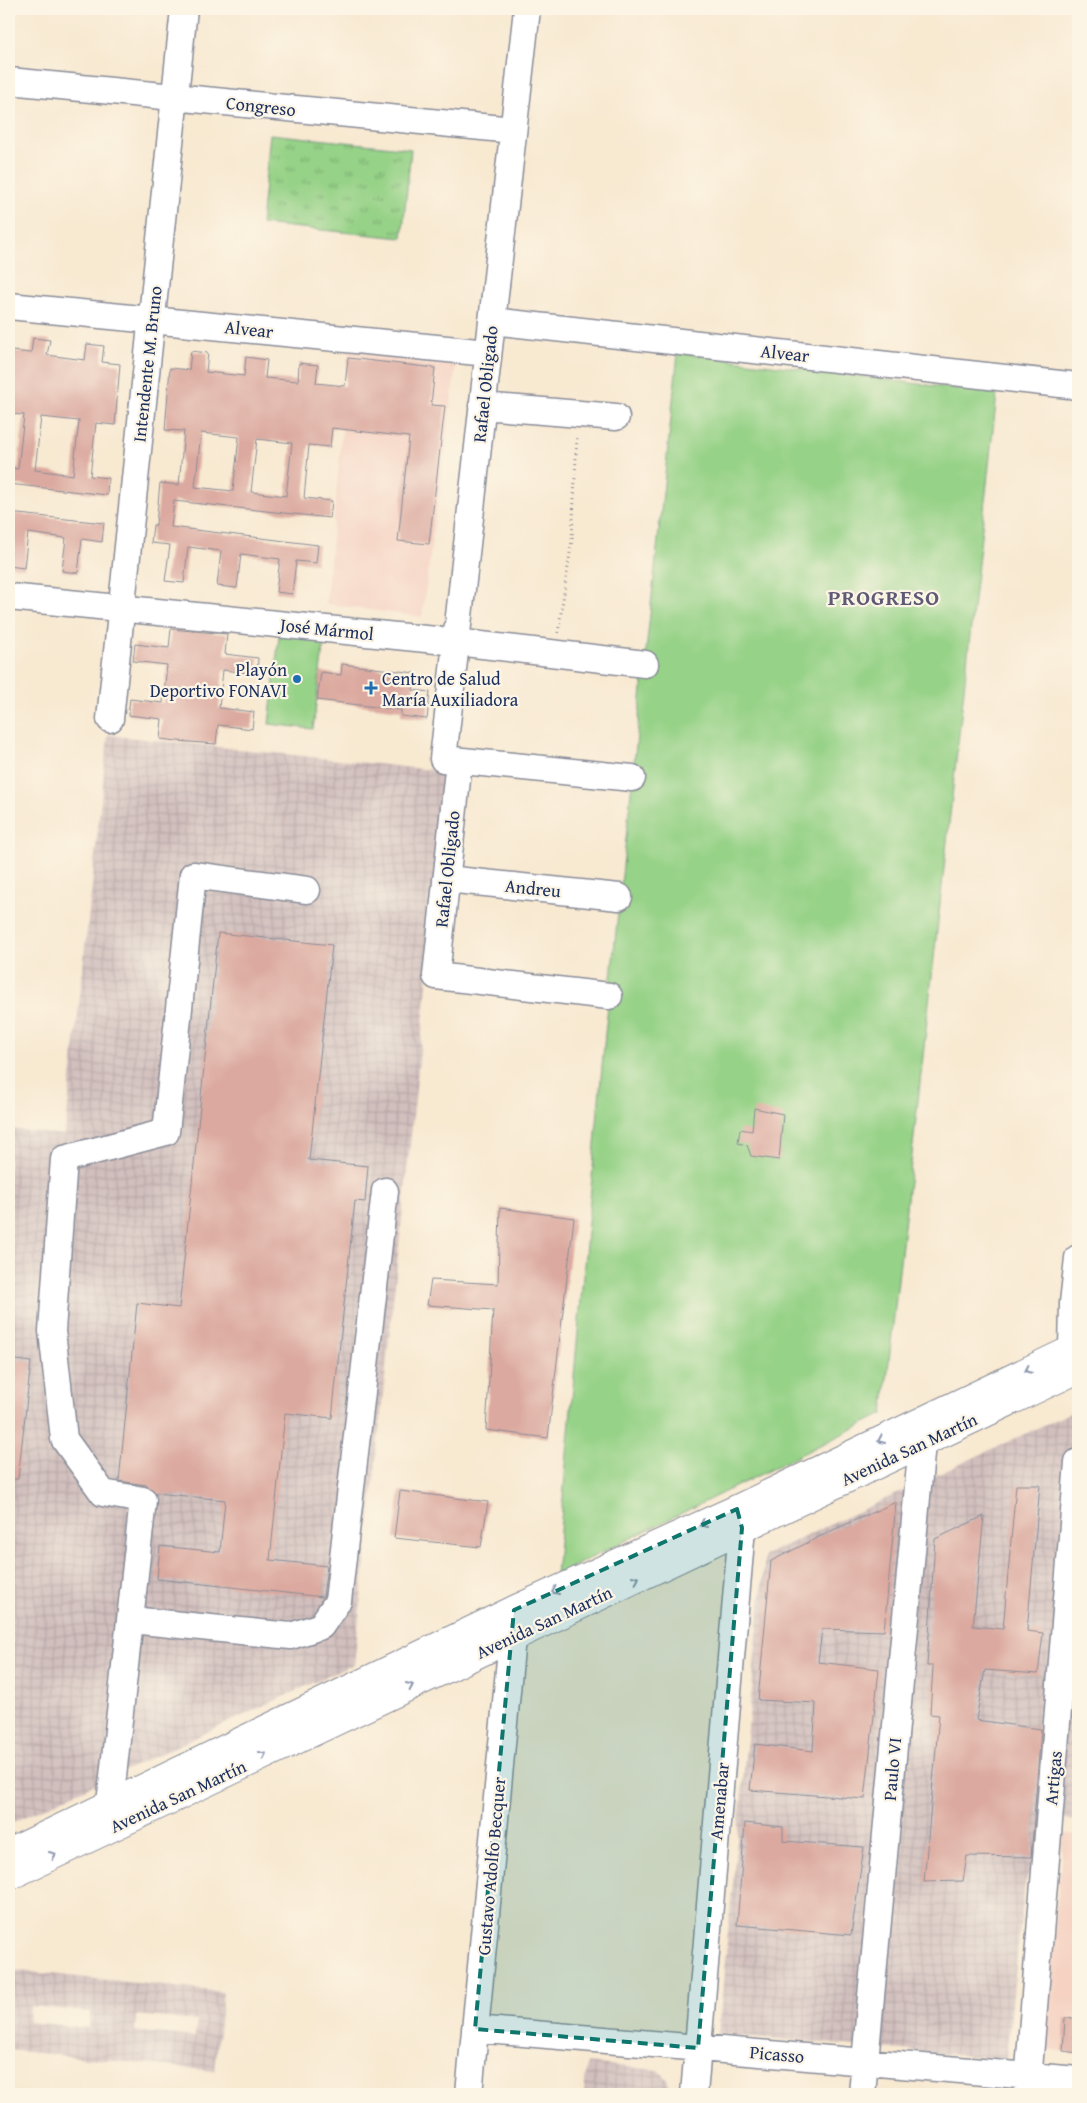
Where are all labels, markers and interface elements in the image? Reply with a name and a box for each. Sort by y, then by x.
street label: Congreso [225,89,297,123]
street label: Intendente M. Bruno [125,284,169,444]
street label: Alvear [223,313,275,345]
street label: Rafael Obligado [465,324,505,444]
street label: Alvear [759,337,811,369]
district label: PROGRESO [828,581,940,613]
street label: José Mármol [277,610,375,647]
place label: Playón Deportivo FONAVI [150,656,287,704]
place label: Centro de Salud María Auxiliadora [382,665,519,713]
marker: Playón Deportivo FONAVI [291,673,303,685]
marker: Centro de Salud María Auxiliadora [364,681,378,695]
street label: Rafael Obligado [427,809,467,929]
street label: Andreu [504,872,562,904]
one-way arrow [1024,1364,1033,1375]
street label: Avenida San Martín [836,1406,982,1492]
one-way arrow [878,1434,887,1444]
one-way arrow [699,1518,708,1528]
one-way arrow [631,1574,640,1585]
street label: Avenida San Martín [471,1579,617,1665]
one-way arrow [551,1585,560,1596]
one-way arrow [405,1681,414,1692]
street label: Paulo VI [876,1736,908,1802]
street label: Artigas [1037,1750,1069,1806]
one-way arrow [258,1751,267,1761]
street label: Avenida San Martín [105,1753,251,1839]
street label: Amenabar [702,1760,736,1841]
street label: Gustavo Adolfo Becquer [470,1775,512,1956]
one-way arrow [48,1851,57,1861]
street label: Picasso [749,2038,805,2070]

